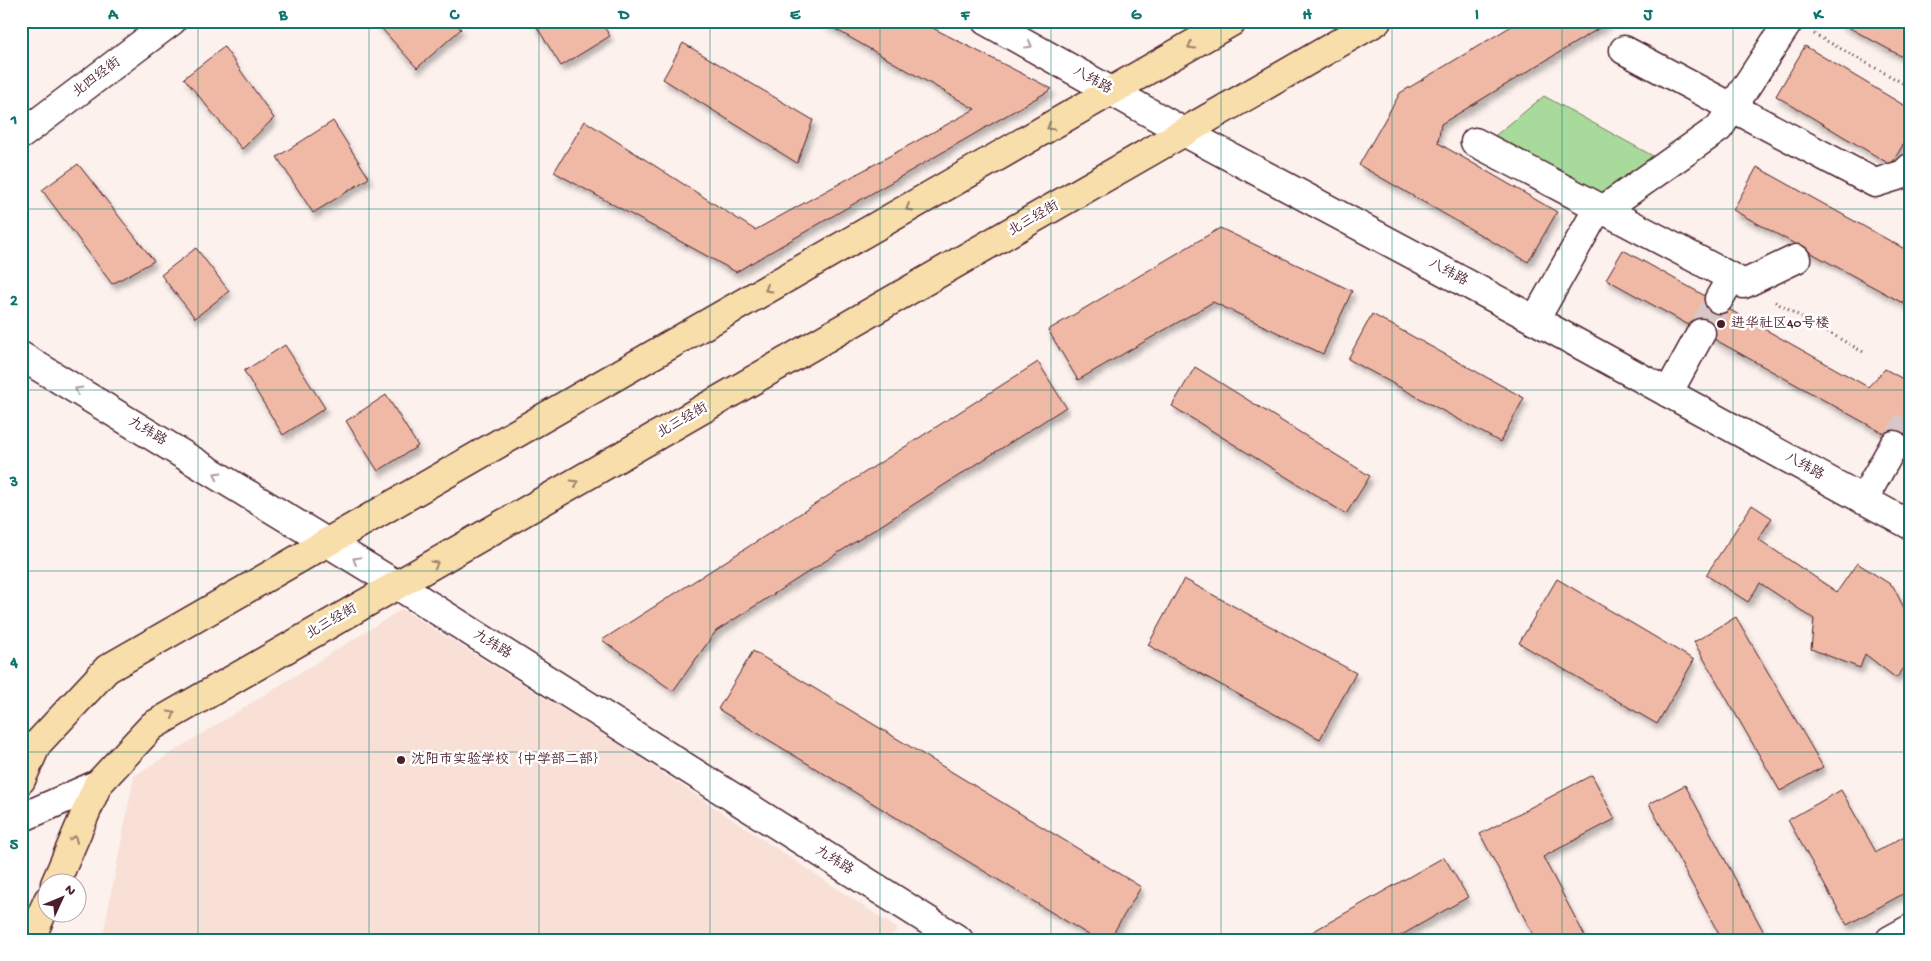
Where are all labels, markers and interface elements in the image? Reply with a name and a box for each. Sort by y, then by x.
text: A [107,7,119,26]
text: B [278,7,288,26]
text: C [449,7,460,26]
text: D [617,7,630,26]
text: E [790,7,801,26]
text: F [960,7,971,26]
text: G [1131,7,1142,26]
text: H [1302,7,1312,26]
text: I [1475,7,1479,26]
text: J [1643,7,1654,26]
text: K [1813,7,1825,26]
one-way arrow [1023,39,1032,49]
one-way arrow [1187,39,1196,49]
street label: 北四经街 [69,54,124,102]
street label: 八纬路 [1070,63,1115,99]
text: 1 [10,112,17,131]
one-way arrow [1047,120,1056,130]
street label: 北三经街 [1005,197,1062,240]
one-way arrow [906,201,915,211]
street label: 八纬路 [1425,255,1471,290]
one-way arrow [765,282,774,292]
text: 2 [10,293,18,312]
place label: 进华社区40号楼 [1731,315,1830,333]
marker: 进华社区40号楼 [1715,318,1727,330]
one-way arrow [75,387,84,397]
street label: 北三经街 [654,399,711,442]
street label: 九纬路 [125,413,170,450]
street label: 八纬路 [1782,449,1827,485]
one-way arrow [213,472,222,482]
text: 3 [9,474,18,493]
one-way arrow [570,479,579,489]
one-way arrow [352,556,361,566]
one-way arrow [429,560,438,570]
street label: 北三经街 [303,600,360,643]
street label: 九纬路 [470,626,515,663]
text: 4 [9,655,18,674]
one-way arrow [167,711,176,721]
place label: 沈阳市实验学校｛中学部二部｝ [411,751,607,769]
marker: 沈阳市实验学校｛中学部二部｝ [395,754,407,766]
one-way arrow [68,835,78,844]
text: 5 [10,837,19,856]
street label: 九纬路 [812,842,857,879]
north arrow [38,874,88,924]
text: N [60,882,79,900]

